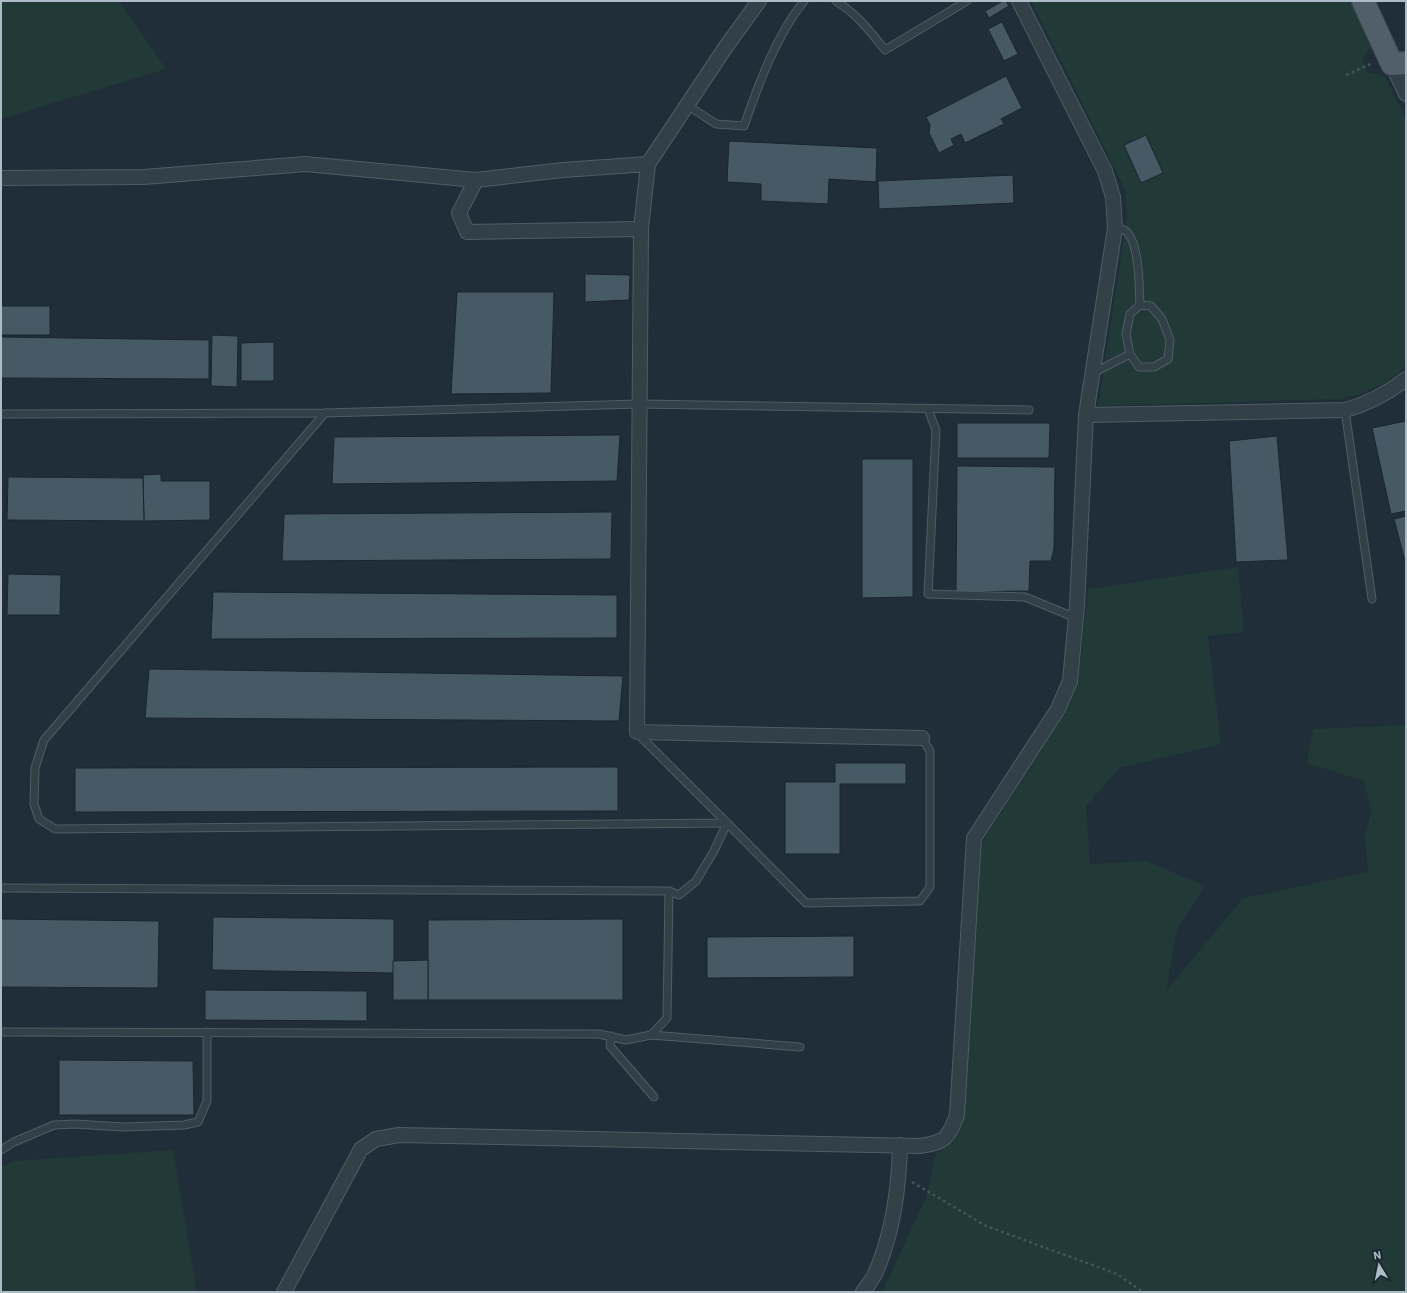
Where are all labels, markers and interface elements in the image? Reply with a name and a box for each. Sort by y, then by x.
north arrow [1359,1245,1399,1285]
text: N [1372,1248,1382,1263]

